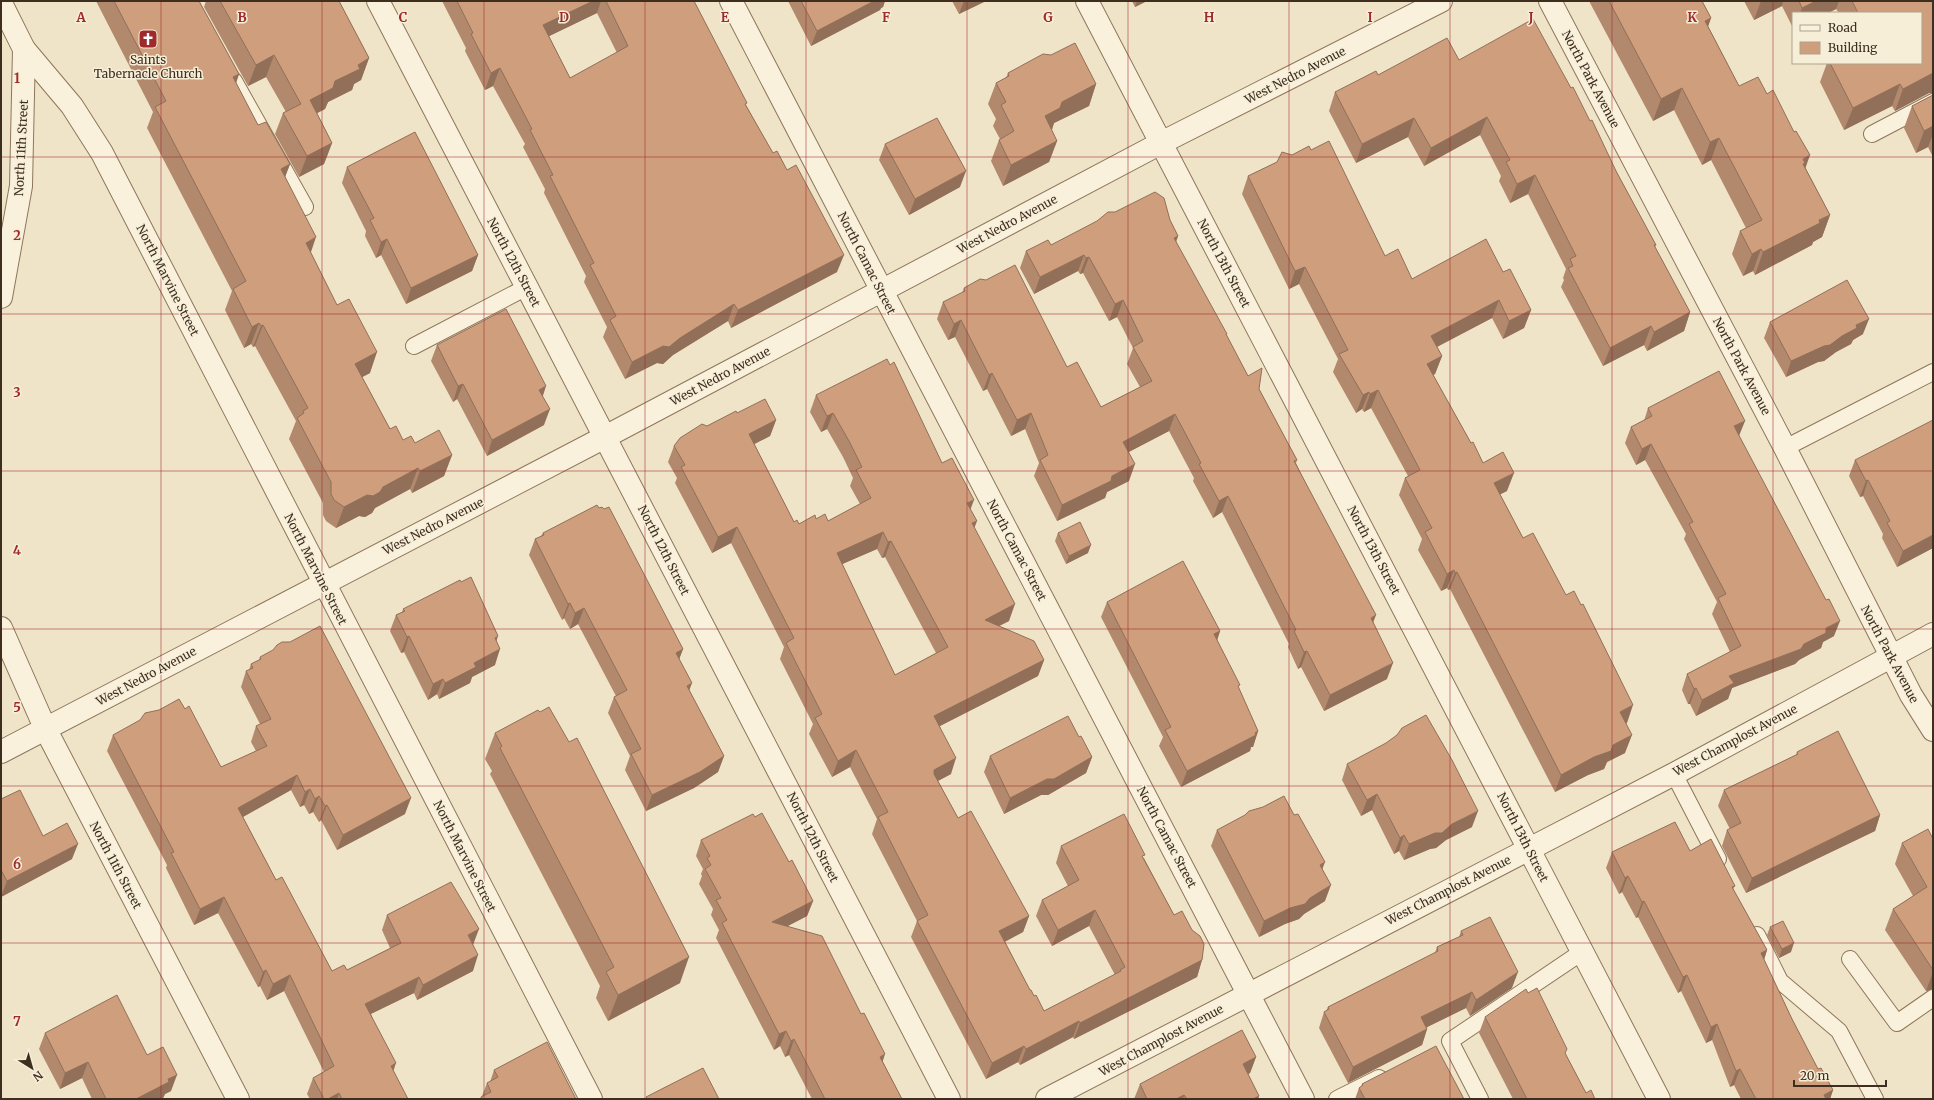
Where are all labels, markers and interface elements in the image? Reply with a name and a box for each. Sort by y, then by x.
text: A [75,9,86,26]
text: B [237,9,247,26]
text: C [399,9,408,26]
text: D [559,9,569,26]
text: E [721,9,730,26]
text: F [882,9,890,26]
text: G [1043,9,1053,26]
text: H [1204,9,1215,26]
text: I [1367,9,1373,26]
text: J [1527,9,1534,26]
text: K [1687,9,1697,26]
legend [1792,12,1922,64]
text: Road [1828,20,1857,35]
church icon: Saints Tabernacle Church [137,28,159,50]
street label: North Park Avenue [1559,28,1623,130]
text: Building [1828,40,1878,55]
street label: West Nedro Avenue [1241,43,1348,107]
place label: Saints Tabernacle Church [94,52,202,81]
text: 1 [14,70,20,87]
street label: North 11th Street [11,99,31,197]
street label: West Nedro Avenue [954,191,1060,257]
street label: North Camac Street [835,209,899,317]
street label: North 12th Street [484,215,544,309]
street label: North 13th Street [1194,216,1254,310]
street label: North Marvine Street [133,222,203,339]
text: 2 [13,227,21,244]
street label: North Park Avenue [1710,315,1774,417]
street label: West Nedro Avenue [667,343,773,409]
text: 3 [13,384,21,401]
street label: West Nedro Avenue [379,494,486,558]
street label: North Camac Street [984,497,1050,604]
street label: North 12th Street [635,503,693,598]
street label: North 13th Street [1344,503,1404,597]
street label: North Marvine Street [281,511,351,628]
text: 4 [13,542,22,559]
street label: North Park Avenue [1858,603,1922,705]
street label: West Nedro Avenue [93,643,199,709]
text: 5 [13,699,21,716]
street label: West Champlost Avenue [1669,701,1800,780]
street label: North Camac Street [1134,784,1200,891]
street label: North 12th Street [784,790,842,885]
street label: North 13th Street [1494,790,1552,885]
street label: North Marvine Street [430,798,500,915]
street label: North 11th Street [87,819,145,912]
street label: West Champlost Avenue [1382,852,1513,929]
text: 6 [13,856,21,873]
street label: West Champlost Avenue [1095,1001,1226,1080]
text: 7 [13,1013,21,1030]
north arrow [12,1048,52,1088]
scale bar [1794,1062,1886,1088]
text: N [30,1068,46,1084]
text: 20 m [1800,1068,1829,1083]

